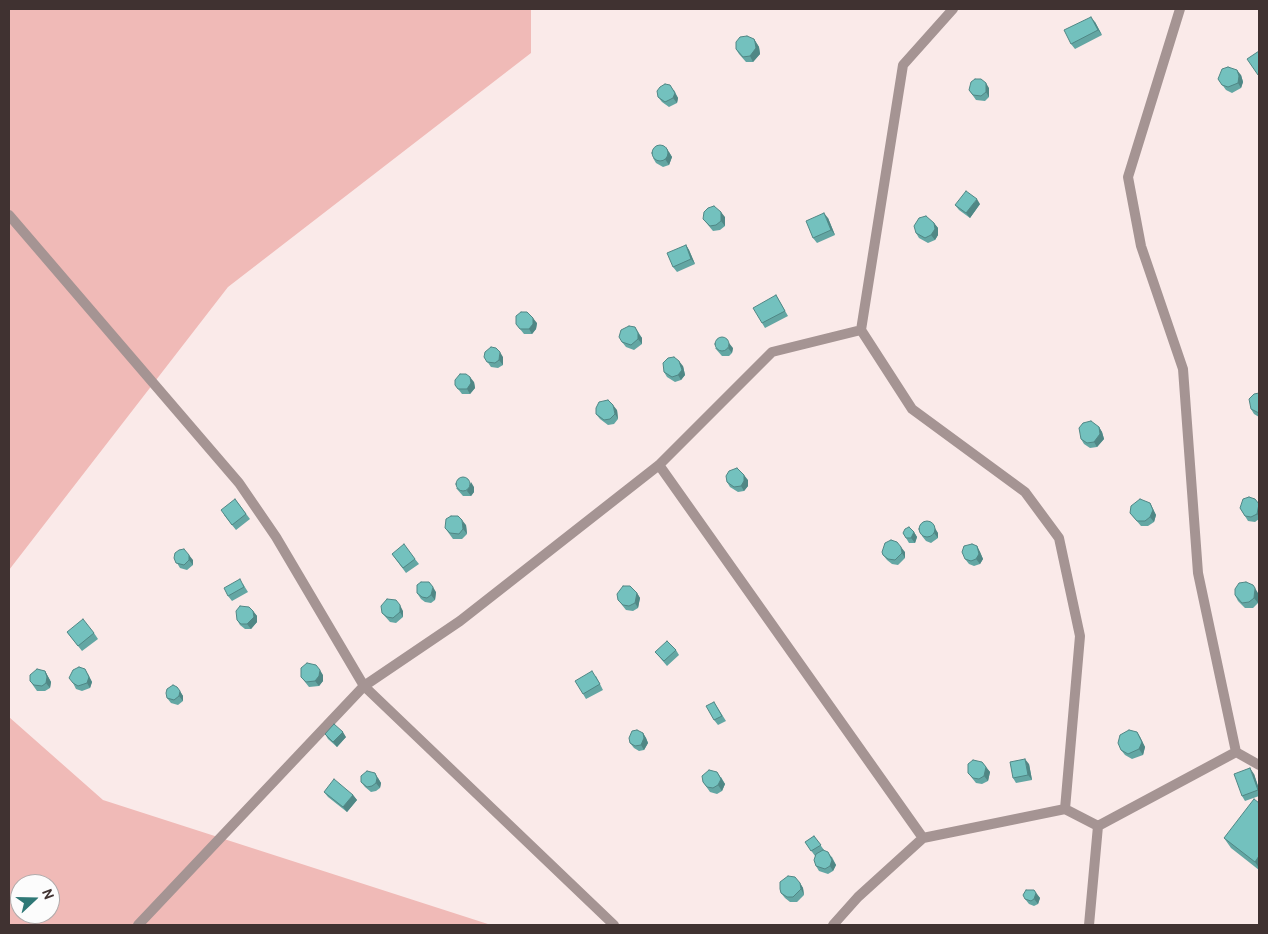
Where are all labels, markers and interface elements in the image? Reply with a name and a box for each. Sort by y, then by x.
north arrow [10,874,60,924]
text: N [38,886,58,902]

